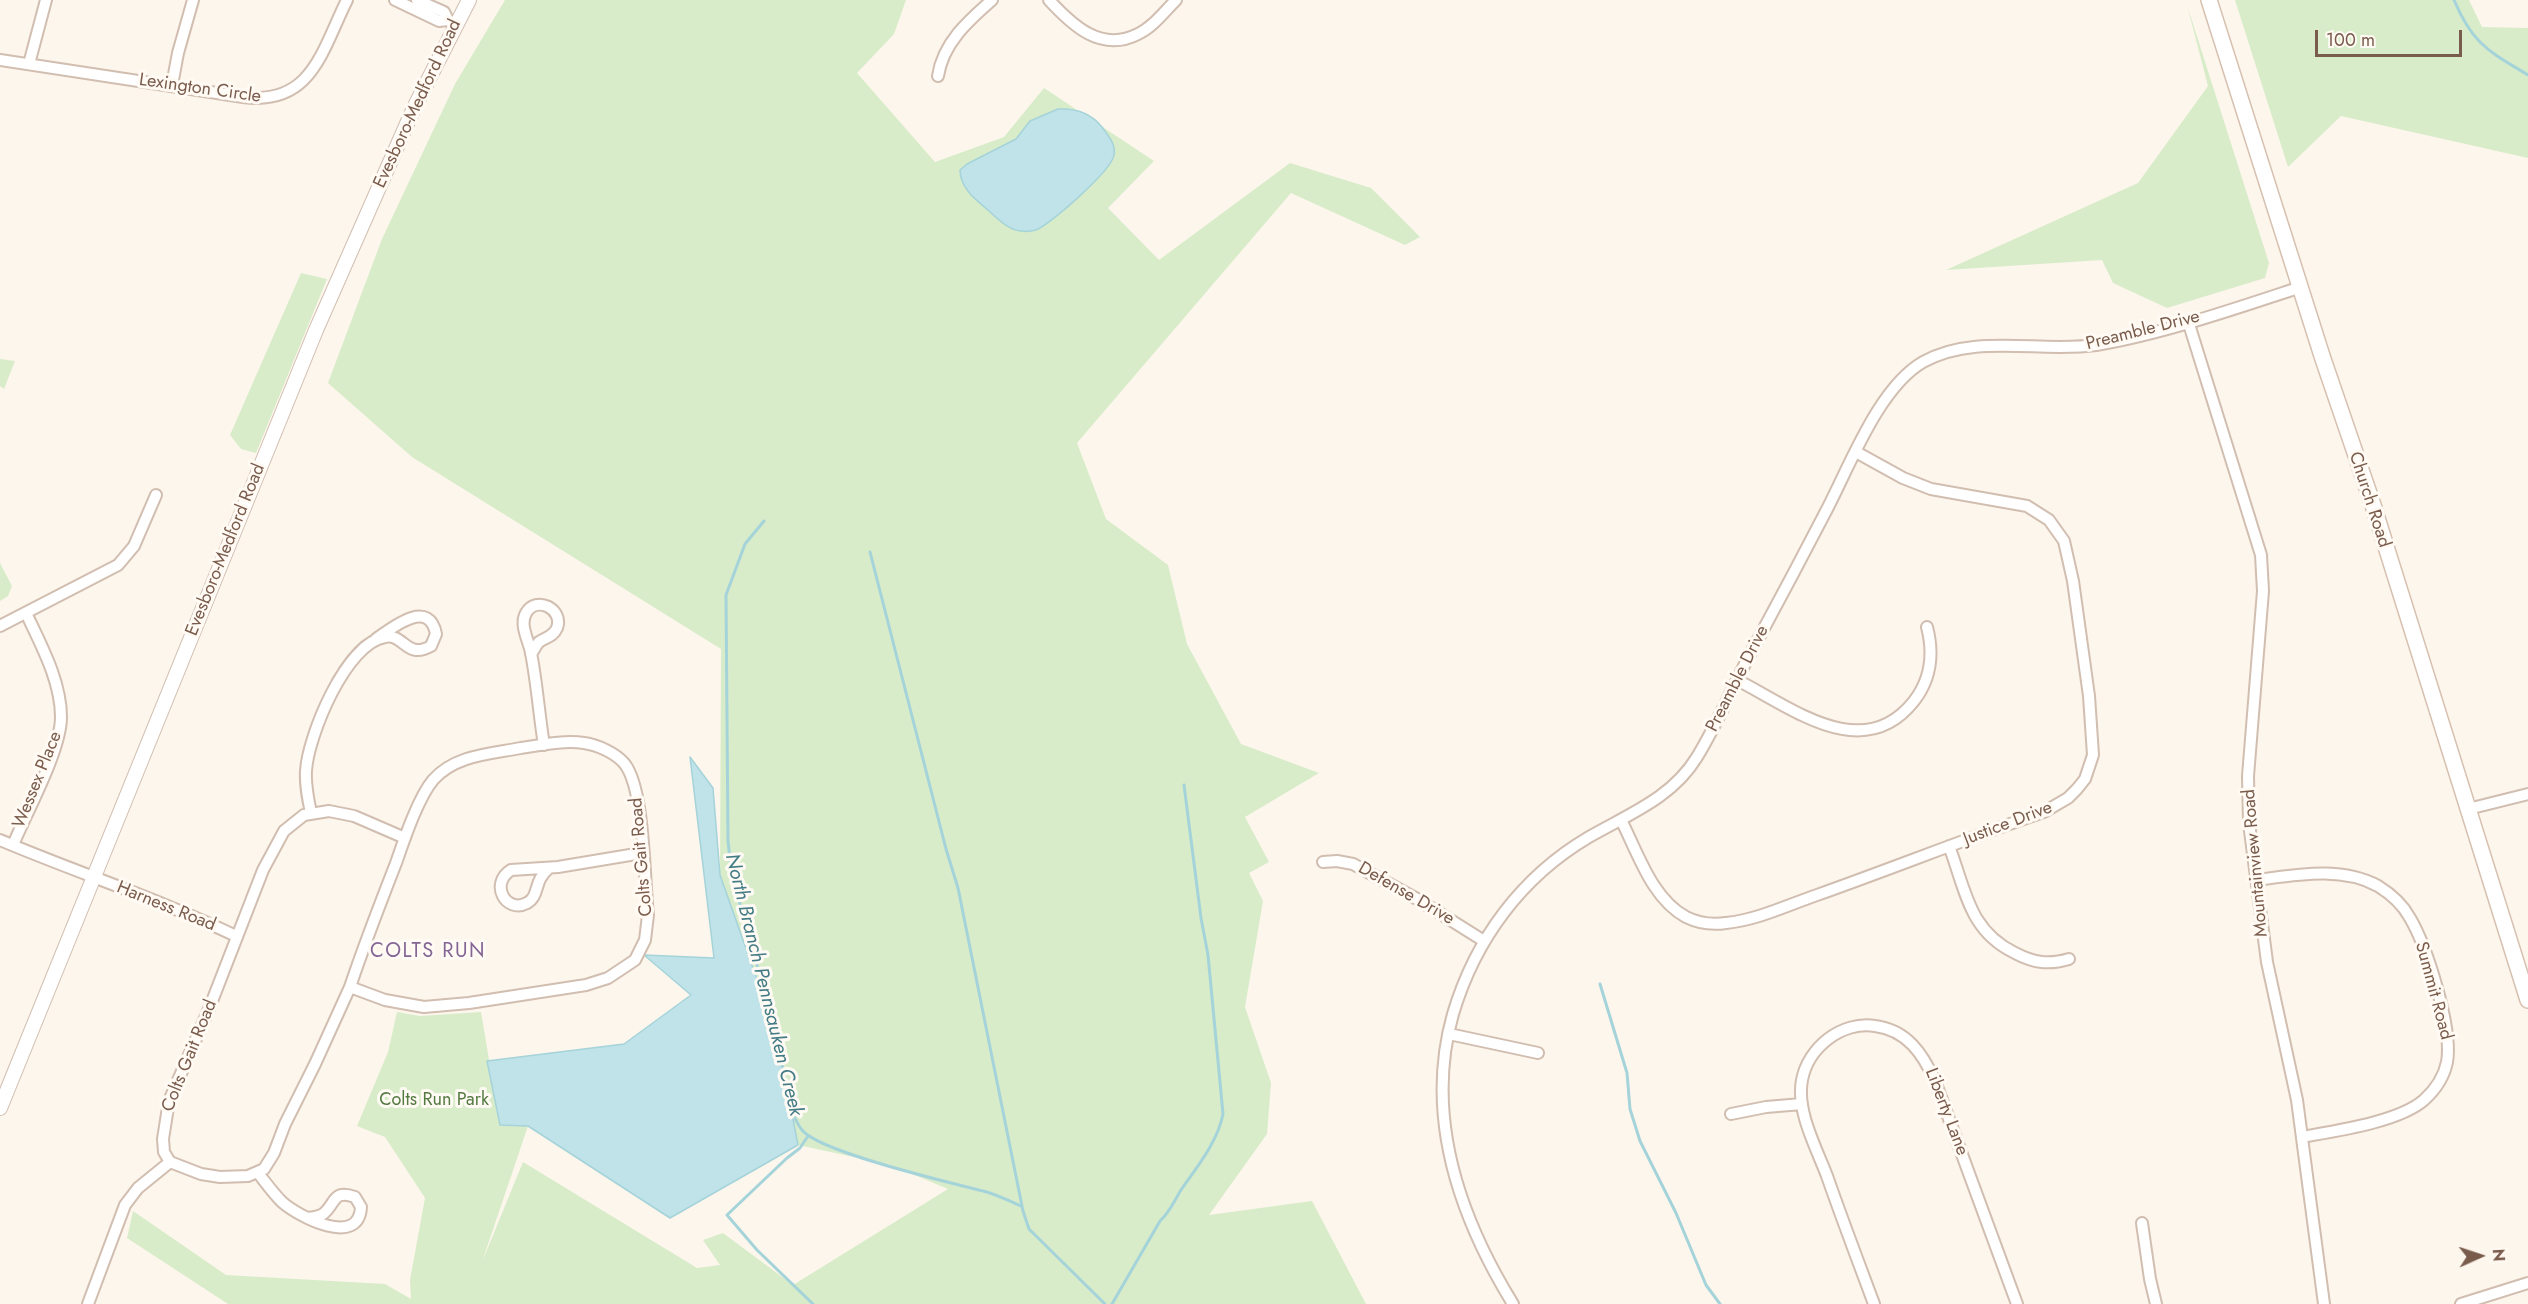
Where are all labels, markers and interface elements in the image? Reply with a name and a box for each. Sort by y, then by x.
street label: Evesboro-Medford Road [369,16,467,192]
scale bar [2318,18,2465,56]
text: 100 m [2326,27,2375,53]
street label: Lexington Circle [138,70,262,108]
street label: Preamble Drive [2084,306,2202,356]
street label: Church Road [2343,449,2395,551]
street label: Evesboro-Medford Road [182,461,270,639]
street label: Preamble Drive [1702,622,1774,736]
street label: Wessex Place [9,728,67,832]
street label: Mountainview Road [2239,788,2273,938]
street label: Colts Gait Road [626,797,658,917]
street label: Justice Drive [1961,797,2055,851]
water label: North Branch Pennsauken Creek [719,851,807,1119]
street label: Defense Drive [1354,858,1458,930]
street label: Harness Road [113,877,219,937]
district label: COLTS RUN [370,940,486,964]
street label: Summit Road [2410,940,2456,1042]
street label: Colts Gait Road [158,997,222,1115]
street label: Liberty Lane [1920,1065,1972,1159]
park label: Colts Run Park [379,1090,489,1112]
north arrow [2450,1226,2510,1286]
text: N [2487,1248,2510,1262]

